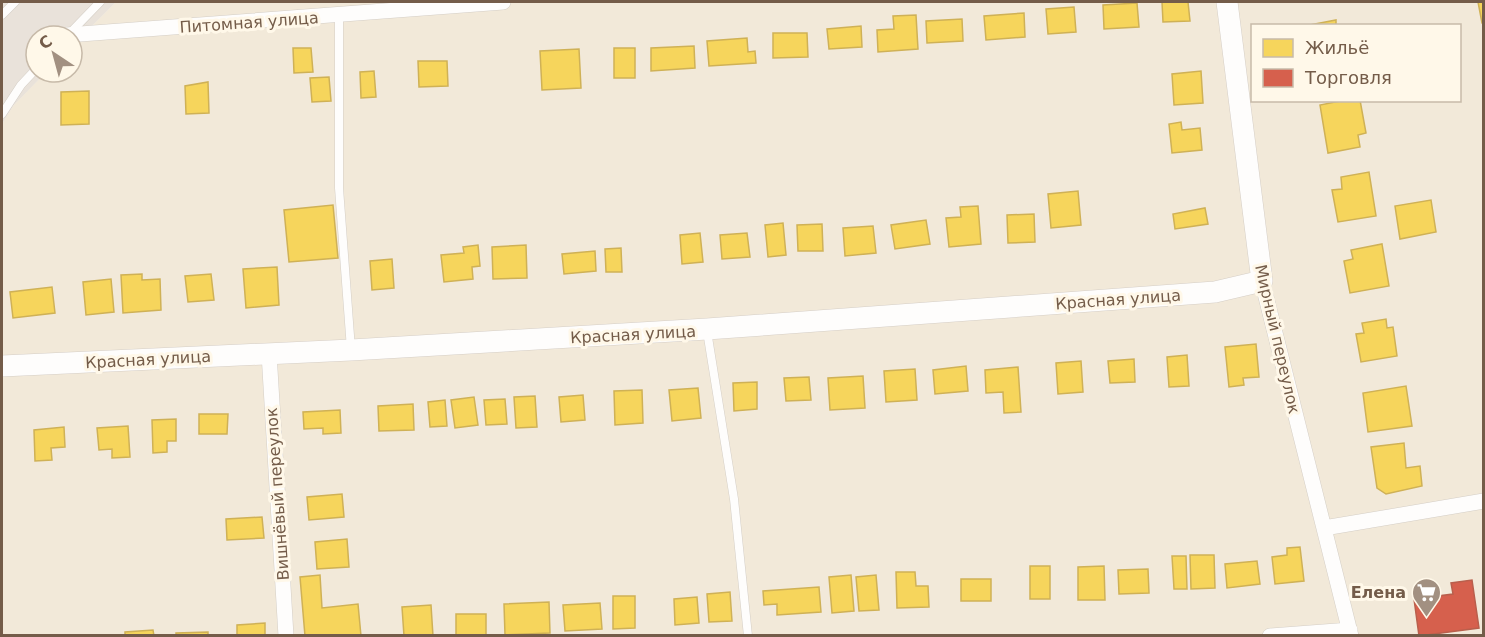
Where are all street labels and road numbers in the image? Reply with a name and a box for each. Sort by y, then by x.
street label: Питомная улица [179,8,319,37]
street label: Мирный переулок [1251,263,1304,416]
street label: Красная улица [1055,286,1181,313]
street label: Красная улица [570,322,696,347]
street label: Красная улица [85,347,211,372]
street label: Вишнёвый переулок [262,407,293,581]

